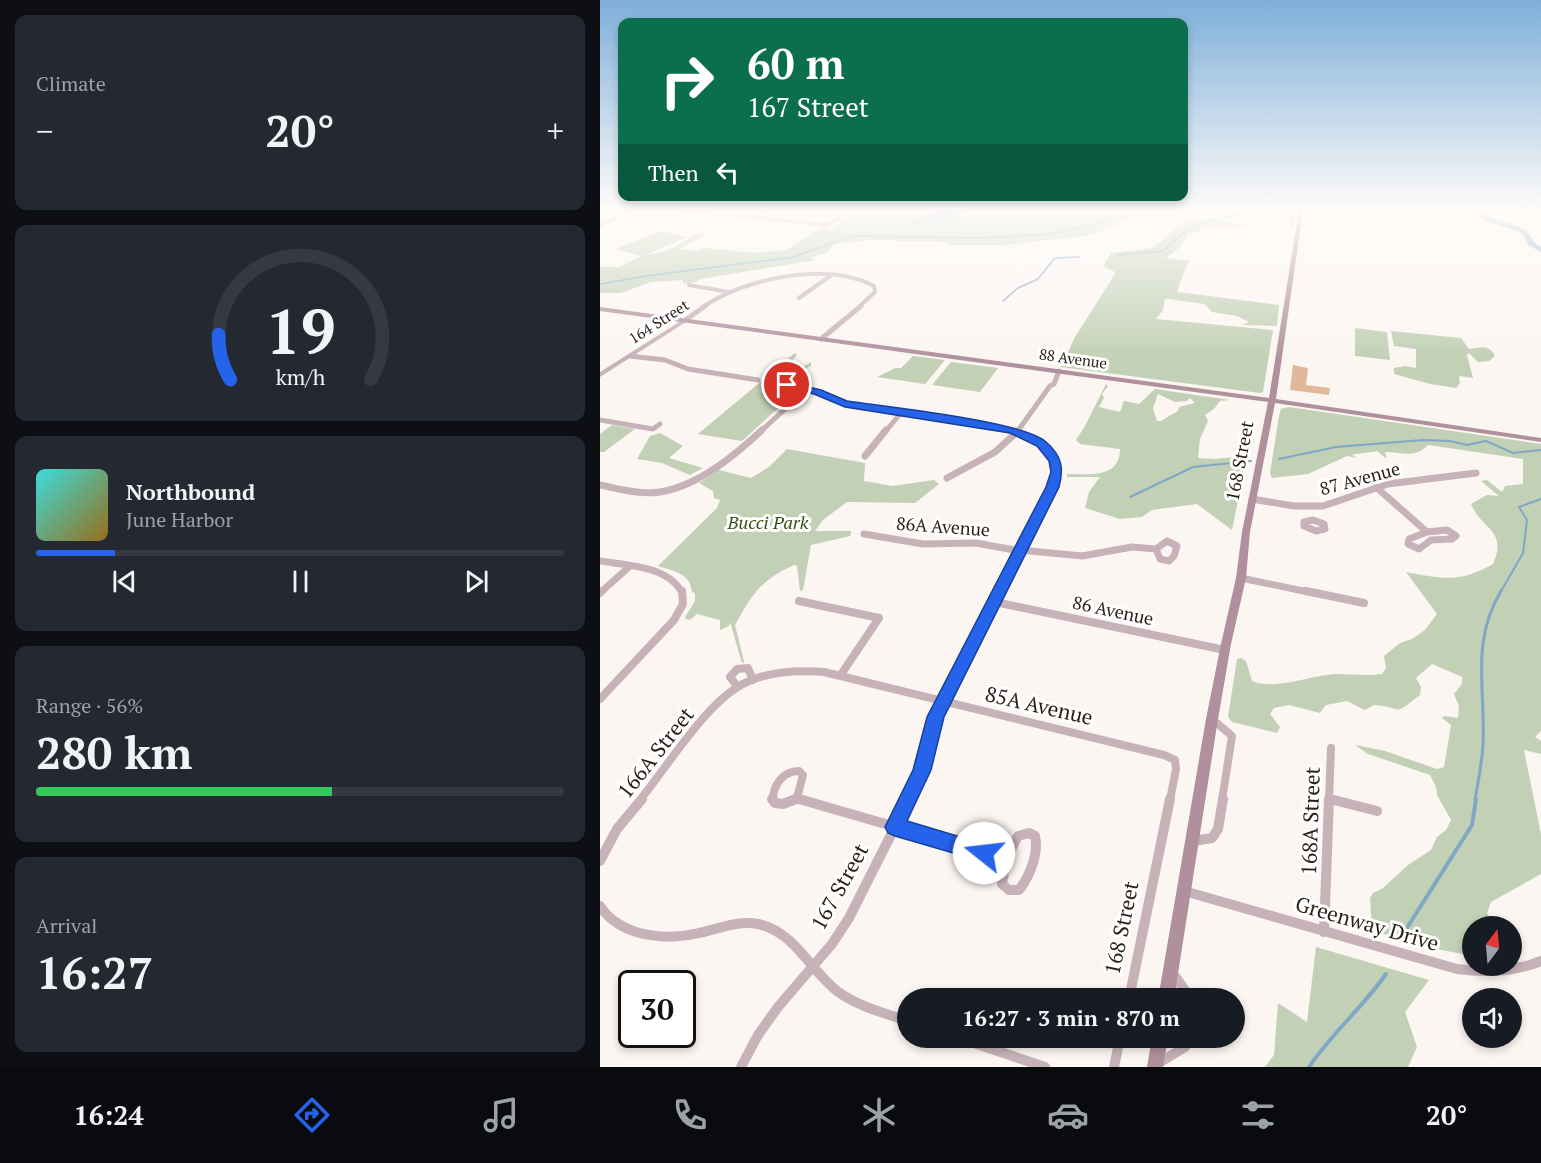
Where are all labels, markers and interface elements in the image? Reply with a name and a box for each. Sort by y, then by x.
text: 60 m [747,35,845,91]
icon: right [648,42,726,120]
text: Climate [36,70,106,97]
text: 167 Street [747,89,869,125]
text: 20° [265,100,335,160]
text: − [36,109,54,152]
text: + [546,109,564,152]
icon: left [711,156,744,189]
text: Then [648,158,699,187]
text: 19 [265,289,335,372]
street label: 164 Street [625,294,693,348]
street label: 88 Avenue [1038,343,1108,373]
pin [761,359,812,410]
text: km/h [275,364,325,392]
icon: arrive [770,368,803,401]
street label: 168 Street [1219,418,1259,503]
street label: 87 Avenue [1317,456,1403,500]
text: Northbound [126,477,255,506]
text: June Harbor [126,506,233,533]
park label: Bucci Park [727,510,809,534]
street label: 86A Avenue [895,511,991,541]
icon: previous [108,565,141,598]
icon: pause [284,565,317,598]
icon: next [460,565,493,598]
street label: 86 Avenue [1071,590,1156,630]
street label: 85A Avenue [983,679,1096,731]
text: Range · 56% [36,692,143,719]
street label: 166A Street [611,701,700,804]
text: 280 km [36,722,192,782]
street label: 168A Street [1294,766,1326,876]
position arrow [952,821,1016,885]
street label: 167 Street [804,838,874,935]
street label: 168 Street [1097,878,1145,977]
street label: Greenway Drive [1292,889,1442,957]
text: Arrival [36,912,97,939]
north arrow [1462,916,1522,976]
map controls [1462,916,1522,1048]
text: 16:27 [36,942,153,1002]
speed limit sign: 30 [618,970,696,1048]
button: sound [1462,988,1522,1048]
text: 16:27 · 3 min · 870 m [962,1003,1180,1032]
icon: directions [291,1094,333,1136]
icon: music [480,1094,522,1136]
icon: phone [669,1094,711,1136]
icon: climate [858,1094,900,1136]
icon: car [1047,1094,1089,1136]
icon: filters [1237,1094,1279,1136]
text: 16:24 [74,1097,144,1133]
text: 20° [1426,1097,1467,1133]

